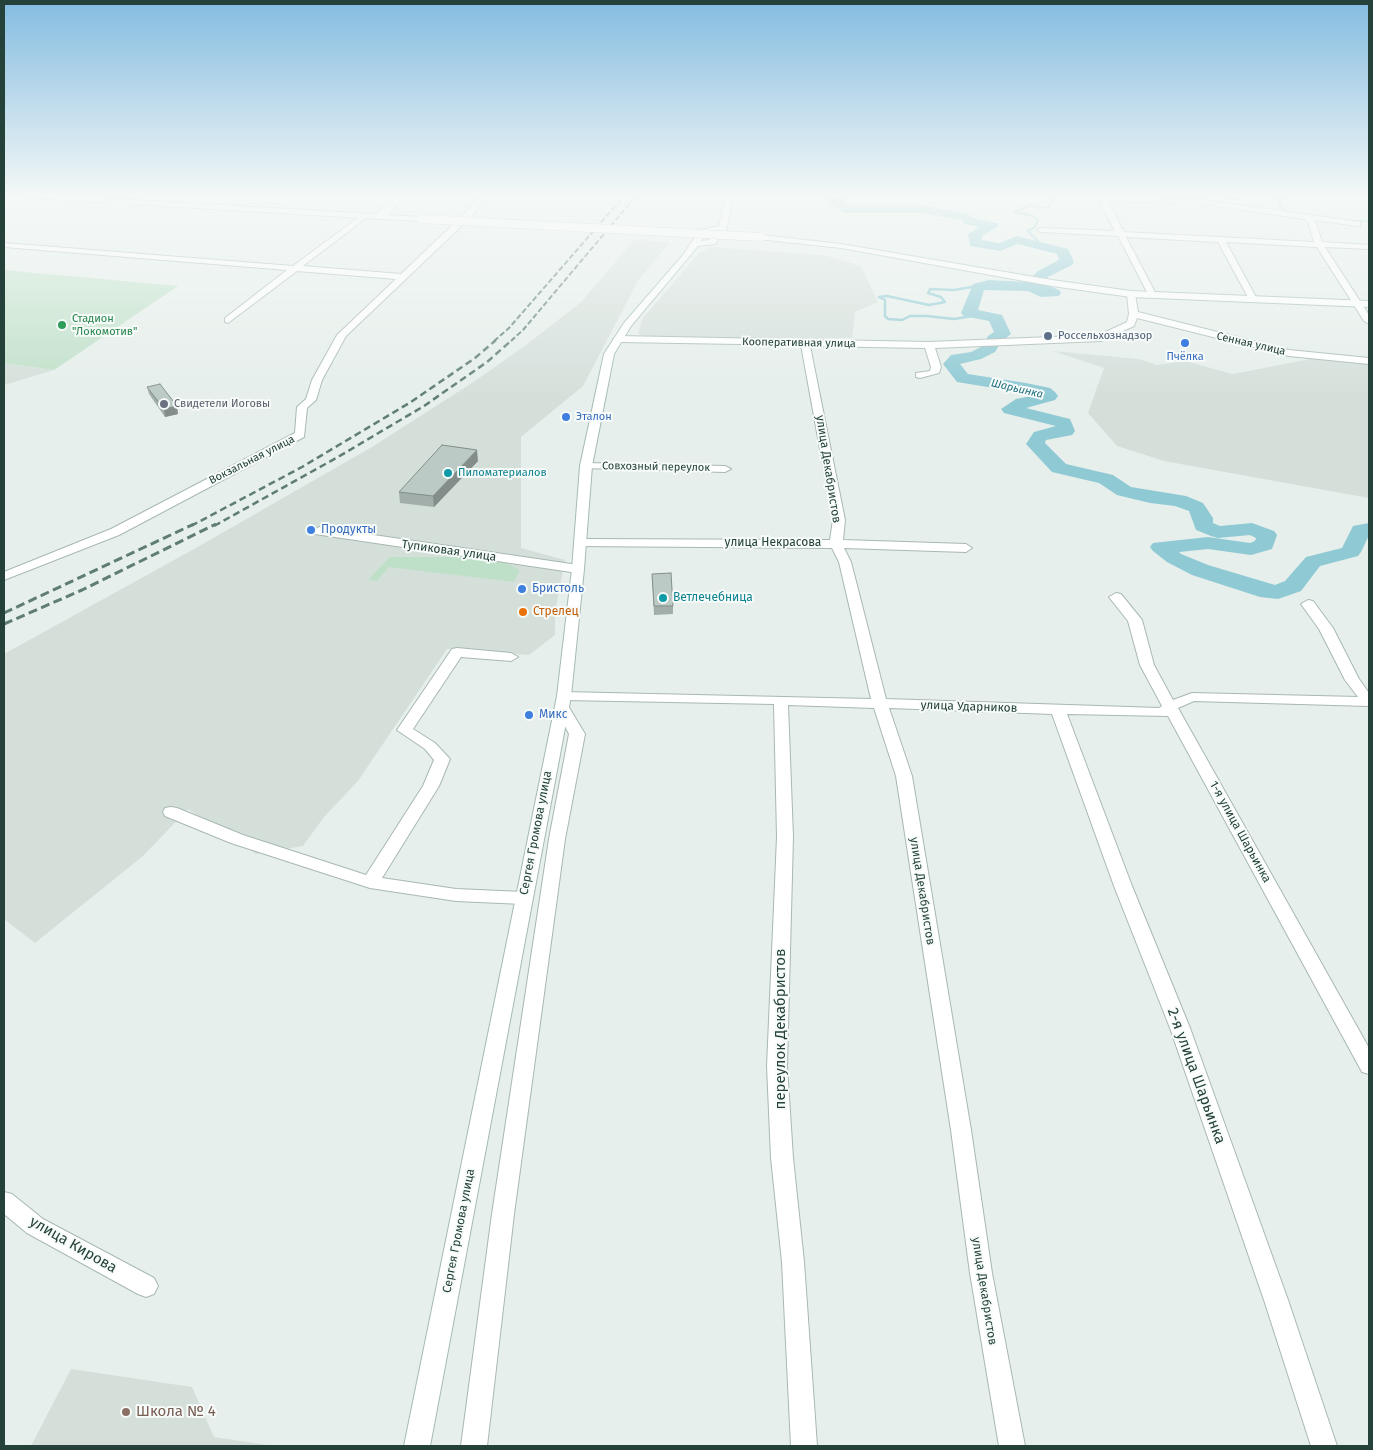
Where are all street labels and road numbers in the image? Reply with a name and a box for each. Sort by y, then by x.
street label: Сенная улица [1215,330,1287,358]
street label: Кооперативная улица [742,335,856,351]
street label: улица Декабристов [812,414,844,524]
street label: Вокзальная улица [207,433,297,487]
street label: Совхозный переулок [602,459,710,475]
street label: улица Некрасова [725,536,821,550]
street label: Тупиковая улица [401,537,497,565]
street label: улица Ударников [920,698,1018,716]
street label: Сергея Громова улица [517,770,555,896]
street label: 1-я улица Шарьинка [1206,779,1274,885]
street label: улица Декабристов [906,836,938,946]
street label: переулок Декабристов [772,949,790,1109]
street label: 2-я улица Шарьинка [1163,1005,1229,1147]
street label: Сергея Громова улица [440,1168,478,1294]
street label: улица Кирова [26,1213,120,1277]
street label: улица Декабристов [968,1236,1000,1346]

